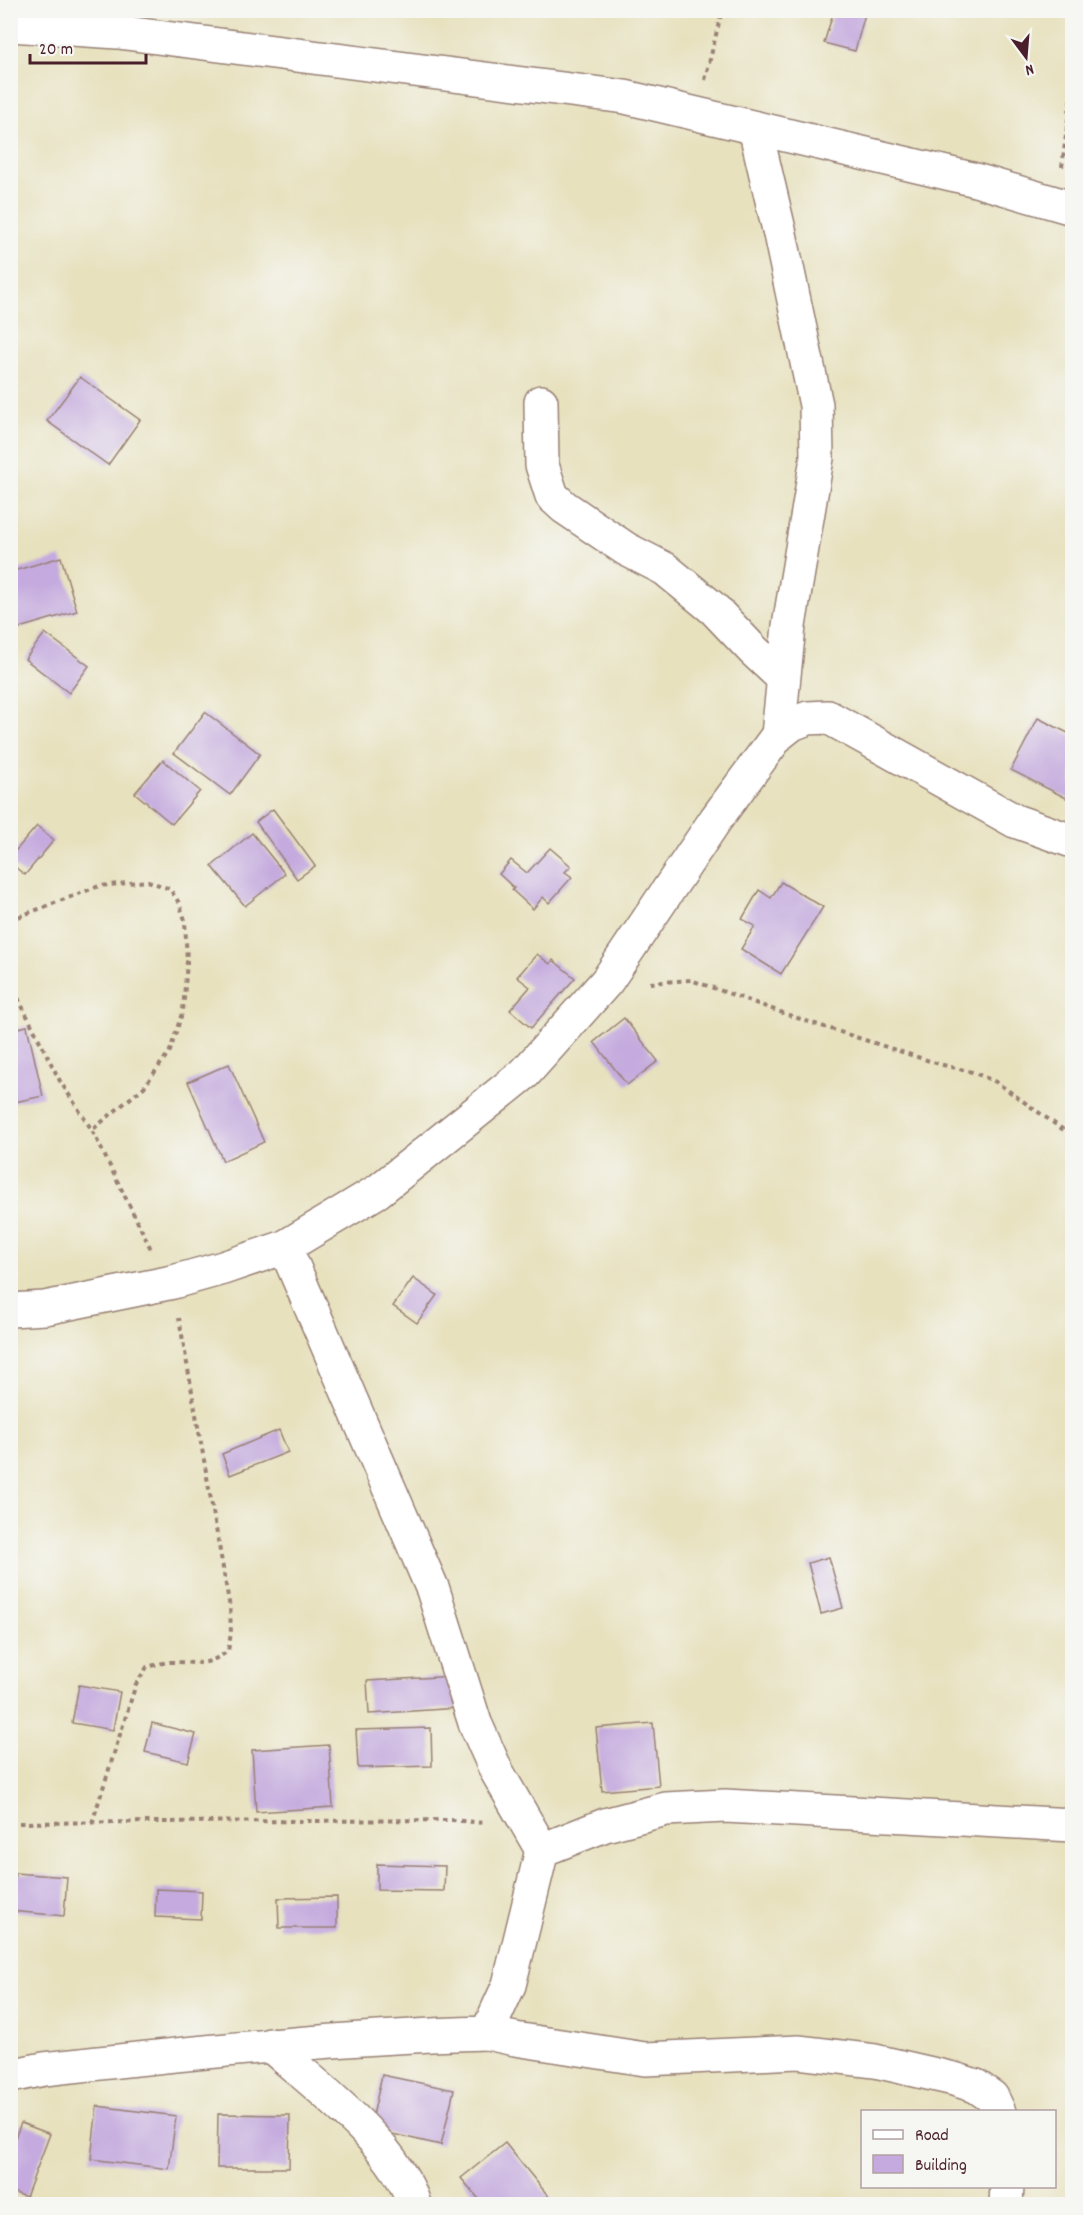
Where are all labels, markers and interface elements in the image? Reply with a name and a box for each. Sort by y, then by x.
scale bar [30,27,146,65]
north arrow [996,27,1056,87]
text: 20 m [39,38,73,63]
text: N [1022,57,1036,81]
legend [861,2110,1056,2188]
text: Road [915,2124,949,2149]
text: Building [915,2154,967,2179]

